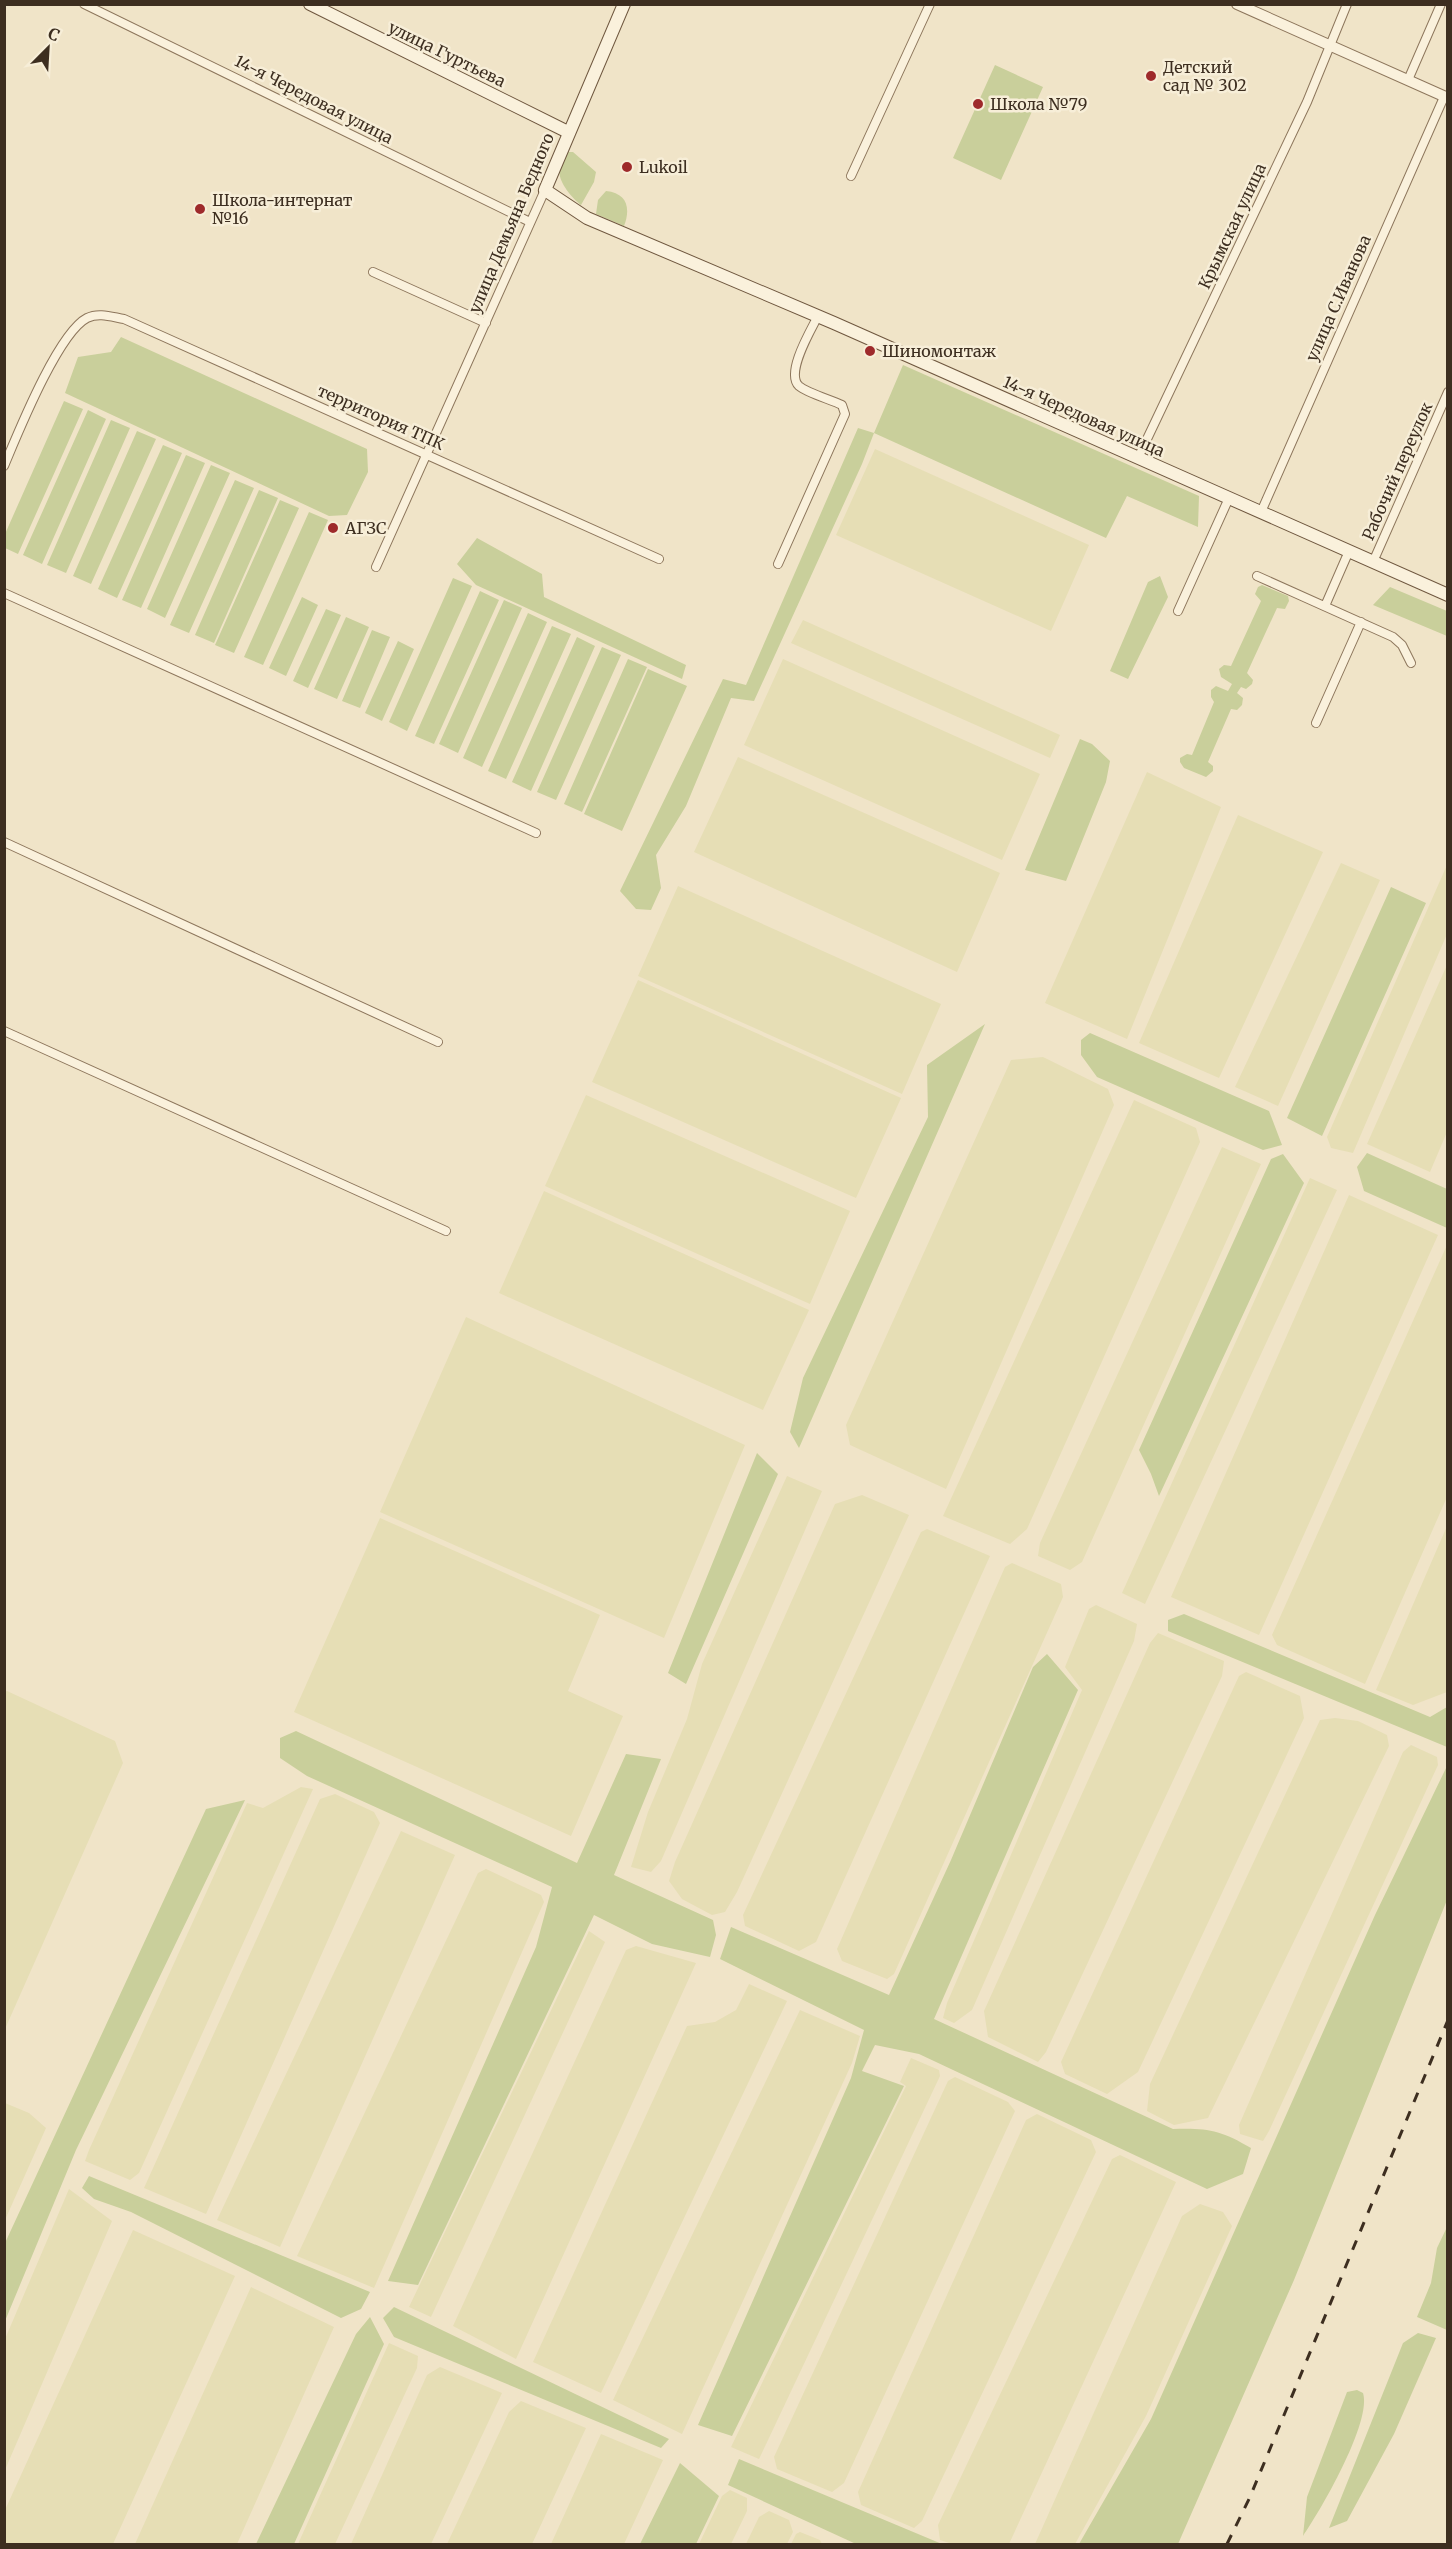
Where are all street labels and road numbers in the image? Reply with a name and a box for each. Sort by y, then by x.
street label: улица Гуртьева [385,17,509,91]
street label: 14-я Чередовая улица [232,50,397,148]
street label: улица Демьяна Бедного [464,130,558,316]
street label: Крымская улица [1194,160,1270,292]
street label: улица С.Иванова [1301,231,1375,364]
street label: 14-я Чередовая улица [1000,371,1168,461]
street label: территория ТПК [314,380,448,454]
street label: Рабочий переулок [1358,399,1436,543]

